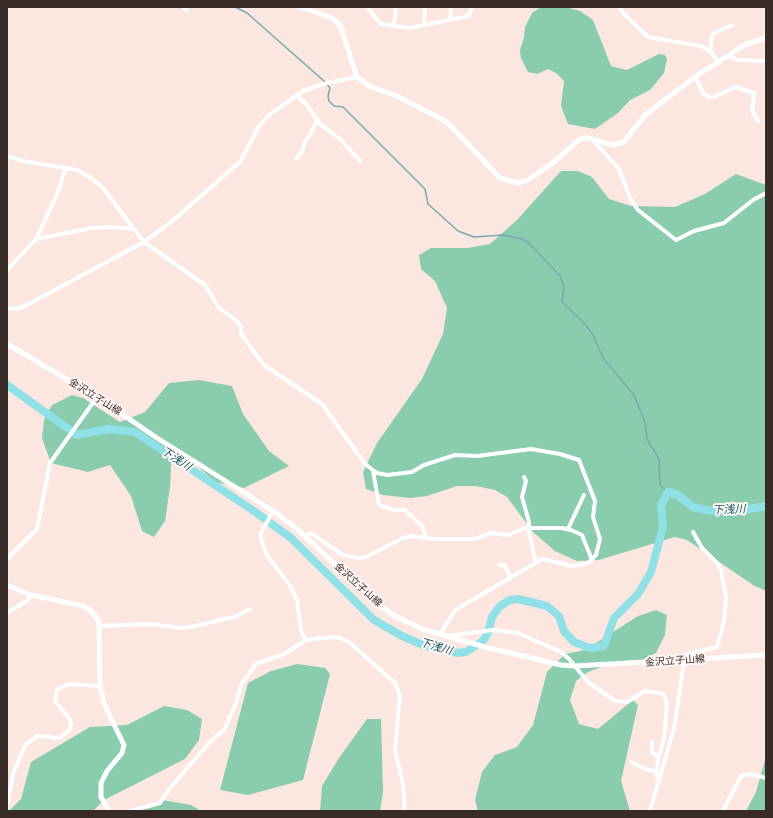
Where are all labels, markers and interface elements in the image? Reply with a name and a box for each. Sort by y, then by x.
street label: 金沢立子山線 [66,376,124,418]
water label: 下浅川 [159,444,193,474]
water label: 下浅川 [712,503,746,517]
street label: 金沢立子山線 [332,560,384,610]
water label: 下浅川 [418,636,454,658]
street label: 金沢立子山線 [645,653,705,669]

